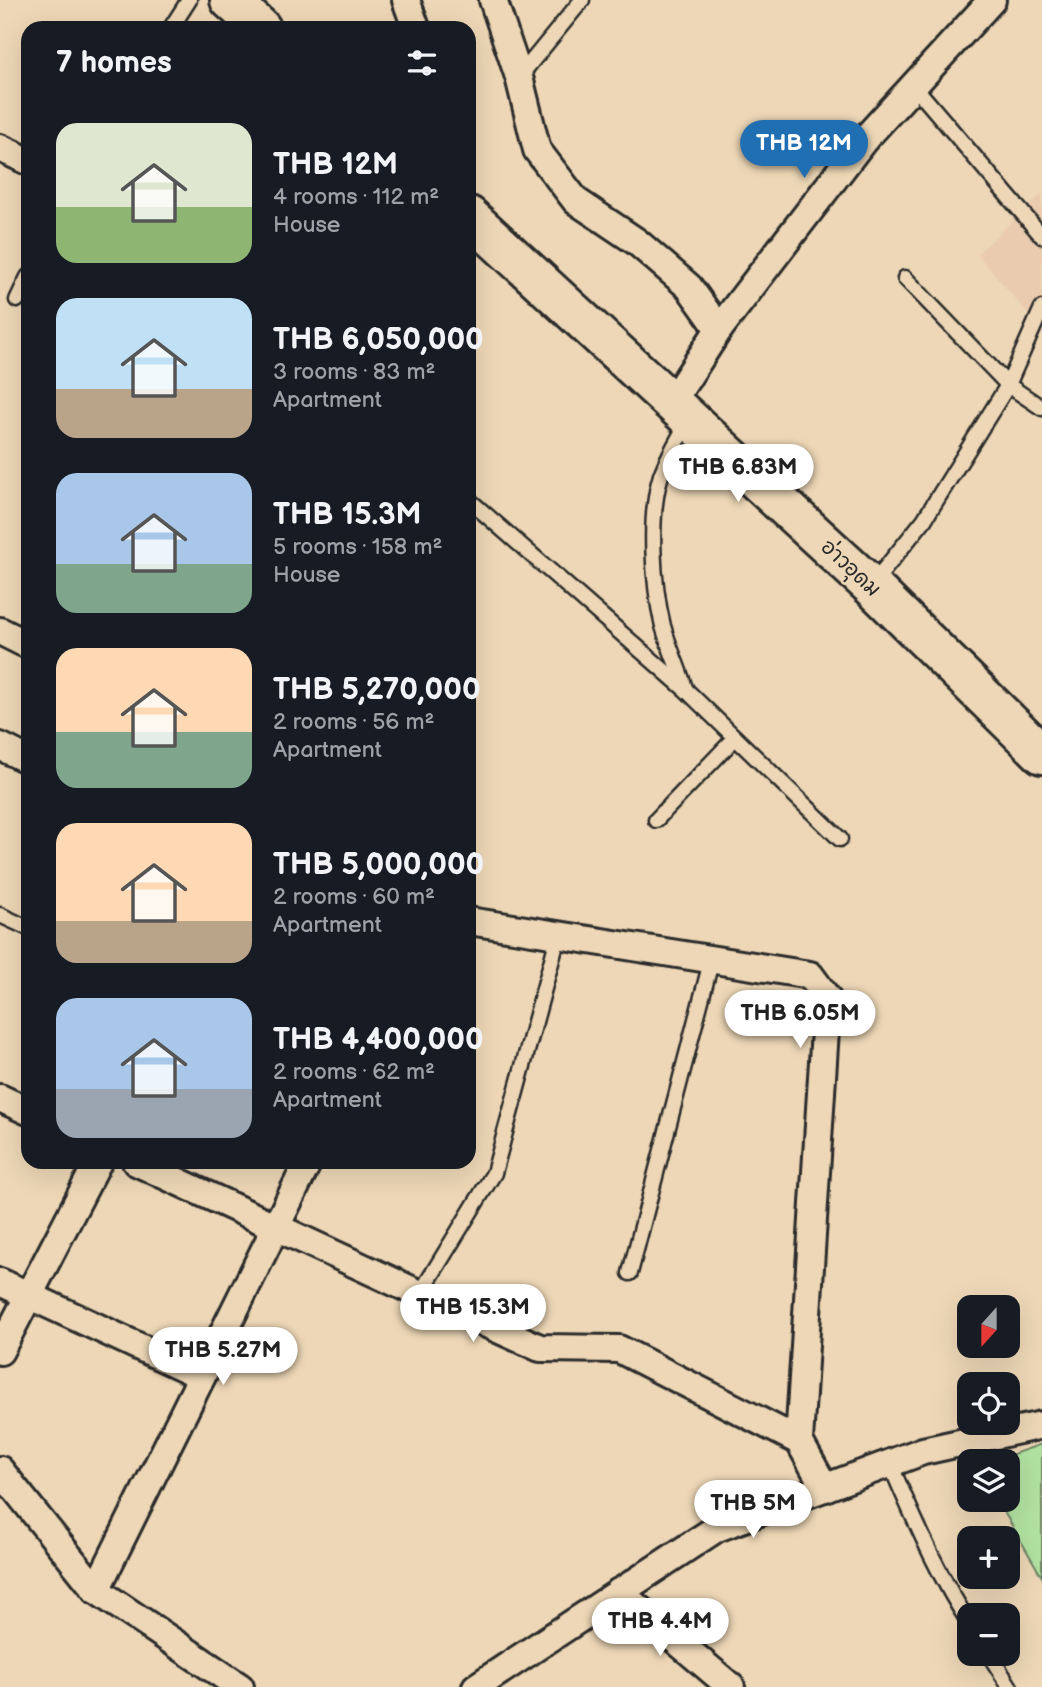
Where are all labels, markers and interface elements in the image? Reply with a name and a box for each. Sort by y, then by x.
icon: filters [403,44,441,82]
text: 7 homes [56,45,172,81]
pin: THB 12M [739,120,869,180]
text: THB 12M [756,129,852,157]
text: THB 12M [273,147,398,183]
icon: home [112,151,196,235]
text: 4 rooms · 112 m² [273,183,439,211]
text: House [273,211,340,239]
text: THB 6,050,000 [273,322,484,358]
icon: home [112,326,196,410]
text: 3 rooms · 83 m² [273,358,435,386]
text: Apartment [273,386,382,414]
pin: THB 6.83M [658,444,818,504]
text: THB 6.83M [679,453,797,481]
text: THB 15.3M [273,497,421,533]
icon: home [112,501,196,585]
text: 5 rooms · 158 m² [273,533,442,561]
street label: อ่าวอุดม [814,534,886,604]
text: House [273,561,340,589]
text: THB 5,270,000 [273,672,481,708]
icon: home [112,676,196,760]
text: 2 rooms · 56 m² [273,708,435,736]
text: Apartment [273,736,382,764]
text: THB 5,000,000 [273,847,484,883]
icon: home [112,851,196,935]
text: 2 rooms · 60 m² [273,883,435,911]
text: Apartment [273,911,382,939]
pin: THB 6.05M [720,990,880,1050]
text: THB 6.05M [741,999,859,1027]
text: THB 4,400,000 [273,1022,484,1058]
icon: home [112,1026,196,1110]
text: 2 rooms · 62 m² [273,1058,435,1086]
text: Apartment [273,1086,382,1114]
pin: THB 15.3M [393,1284,553,1344]
text: THB 15.3M [416,1293,530,1321]
north arrow [957,1295,1020,1358]
map controls [957,1295,1020,1666]
pin: THB 5.27M [143,1328,303,1387]
text: THB 5.27M [165,1336,281,1364]
button: locate [957,1372,1020,1435]
button: layers [957,1449,1020,1512]
pin: THB 5M [696,1480,810,1540]
text: THB 5M [710,1489,796,1517]
button: + [957,1526,1020,1589]
pin: THB 4.4M [588,1598,732,1658]
button: − [957,1603,1020,1666]
text: THB 4.4M [608,1607,712,1635]

